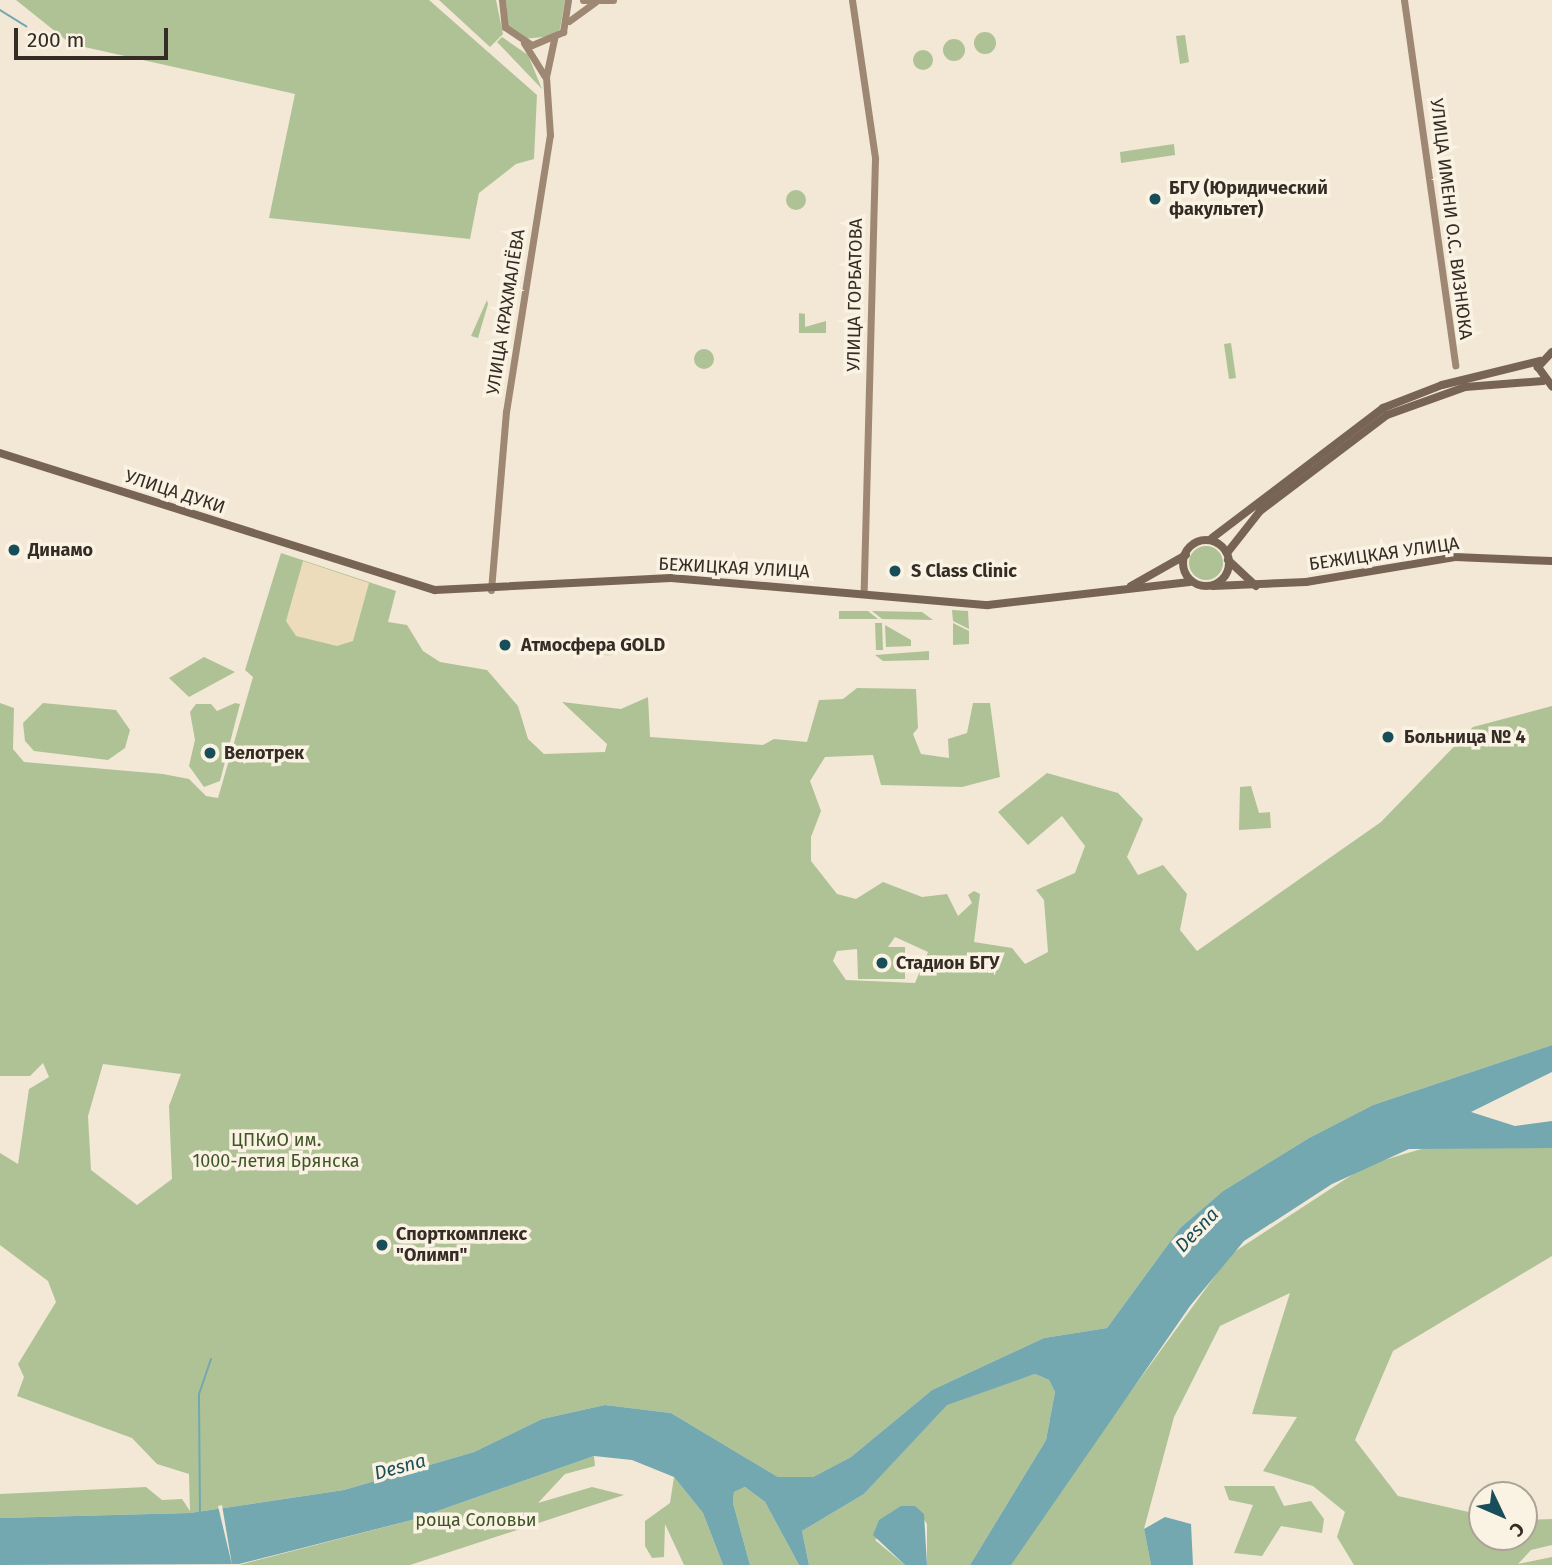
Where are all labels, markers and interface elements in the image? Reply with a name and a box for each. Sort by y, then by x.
scale bar [18,14,172,58]
text: 200 m [27,27,84,53]
street label: УЛИЦА ИМЕНИ О.С. ВИЗНЮКА [1425,97,1477,341]
place label: БГУ (Юридический факультет) [1169,178,1328,220]
marker: БГУ (Юридический факультет) [1147,191,1163,207]
street label: УЛИЦА ГОРБАТОВА [843,218,867,372]
street label: УЛИЦА КРАХМАЛЁВА [482,228,530,396]
street label: УЛИЦА ДУКИ [122,466,228,518]
street label: БЕЖИЦКАЯ УЛИЦА [1308,533,1460,575]
place label: Динамо [28,539,93,561]
marker: Динамо [6,542,22,558]
street label: БЕЖИЦКАЯ УЛИЦА [658,553,810,583]
place label: S Class Clinic [911,560,1017,582]
marker: S Class Clinic [885,561,905,581]
place label: Атмосфера GOLD [521,634,665,656]
marker: Атмосфера GOLD [495,635,515,655]
place label: Больница № 4 [1404,726,1526,748]
marker: Больница № 4 [1378,727,1398,747]
place label: Велотрек [224,742,304,764]
marker: Велотрек [202,745,218,761]
place label: Стадион БГУ [896,952,999,974]
marker: Стадион БГУ [874,955,890,971]
park label: ЦПКиО им. 1000-летия Брянска [192,1130,360,1172]
water label: Desna [1171,1203,1223,1257]
place label: Спорткомплекс "Олимп" [396,1224,527,1266]
marker: Спорткомплекс "Олимп" [374,1237,390,1253]
water label: Desna [372,1449,428,1485]
north arrow [1468,1481,1538,1551]
park label: роща Соловьи [415,1509,537,1531]
text: С [1505,1518,1529,1541]

